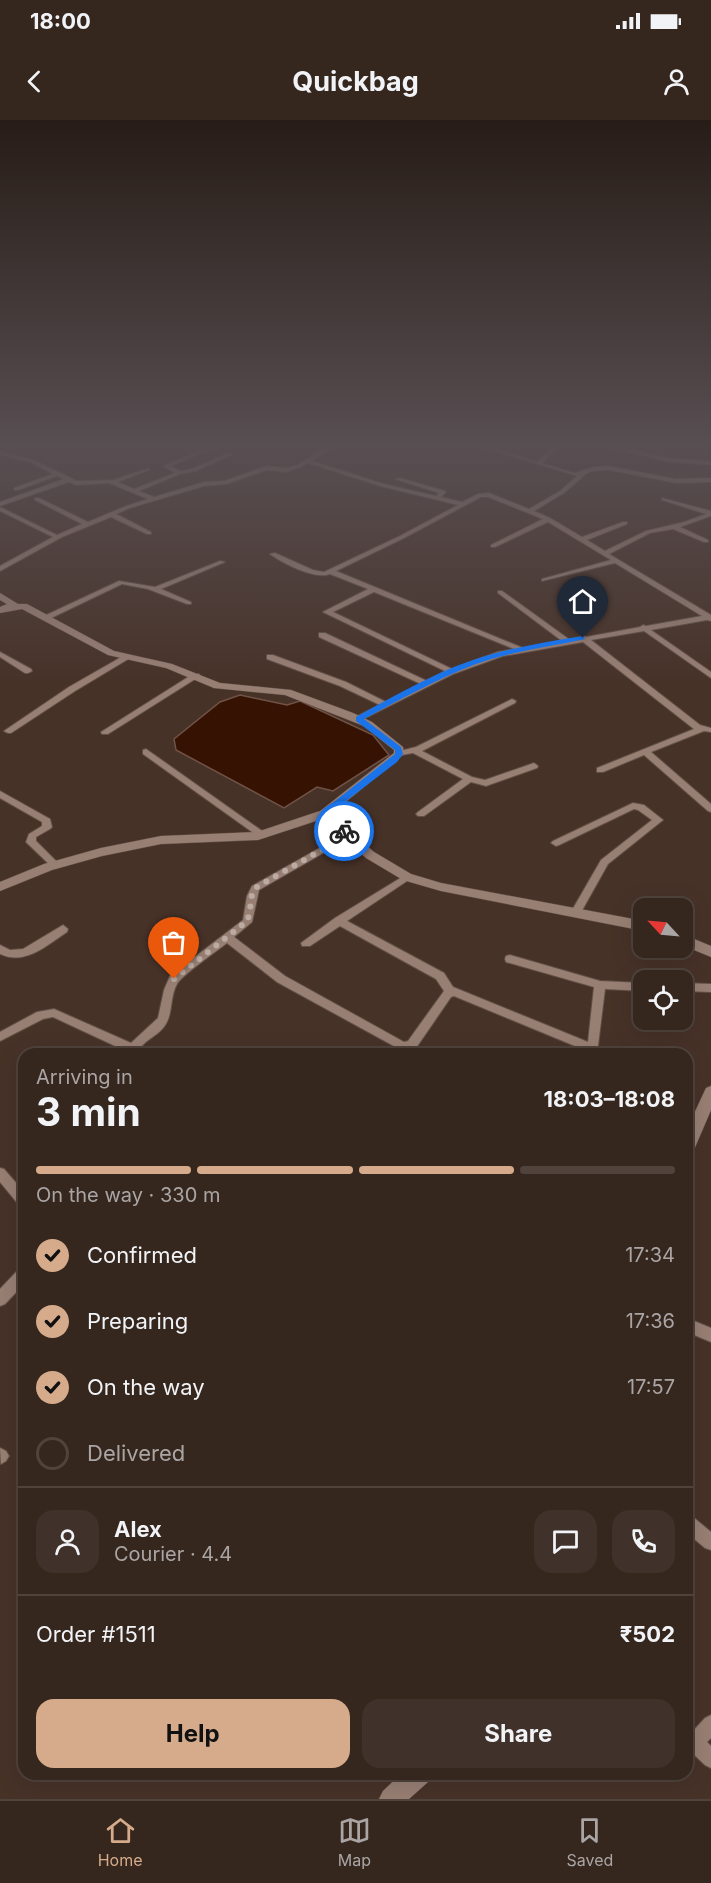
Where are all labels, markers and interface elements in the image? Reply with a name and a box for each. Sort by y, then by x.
text: 18:00 [30,8,91,34]
icon: back [18,65,51,98]
text: Quickbag [292,65,419,98]
icon: person [660,65,693,98]
pin [557,576,608,638]
icon: home [566,585,599,618]
courier [314,801,374,861]
icon: bike [328,815,361,848]
north arrow [633,898,693,958]
map controls [633,898,693,1030]
pin [148,917,199,979]
icon: bag [157,926,190,959]
button: locate [633,970,693,1030]
text: Arriving in [36,1065,133,1089]
text: 18:03–18:08 [544,1086,675,1112]
text: 3 min [36,1088,141,1135]
text: On the way · 330 m [36,1183,220,1207]
icon: check [36,1239,69,1272]
text: Confirmed [87,1242,197,1268]
text: 17:34 [625,1243,675,1267]
icon: check [36,1305,69,1338]
text: Preparing [87,1308,188,1334]
text: 17:36 [626,1309,675,1333]
icon: check [36,1371,69,1404]
text: On the way [87,1374,205,1400]
text: 17:57 [627,1375,675,1399]
text: Delivered [87,1440,185,1466]
button: person [36,1510,99,1573]
button: chat [534,1510,597,1573]
button: phone [612,1510,675,1573]
text: Alex [114,1516,162,1542]
text: Courier · 4.4 [114,1542,232,1566]
text: Order #1511 [36,1621,156,1647]
text: ₹502 [620,1621,675,1647]
button: Help [36,1699,350,1768]
button: Share [362,1699,675,1768]
tab: Home [98,1814,143,1870]
tab: Map [338,1814,371,1870]
tab: Saved [566,1814,613,1870]

